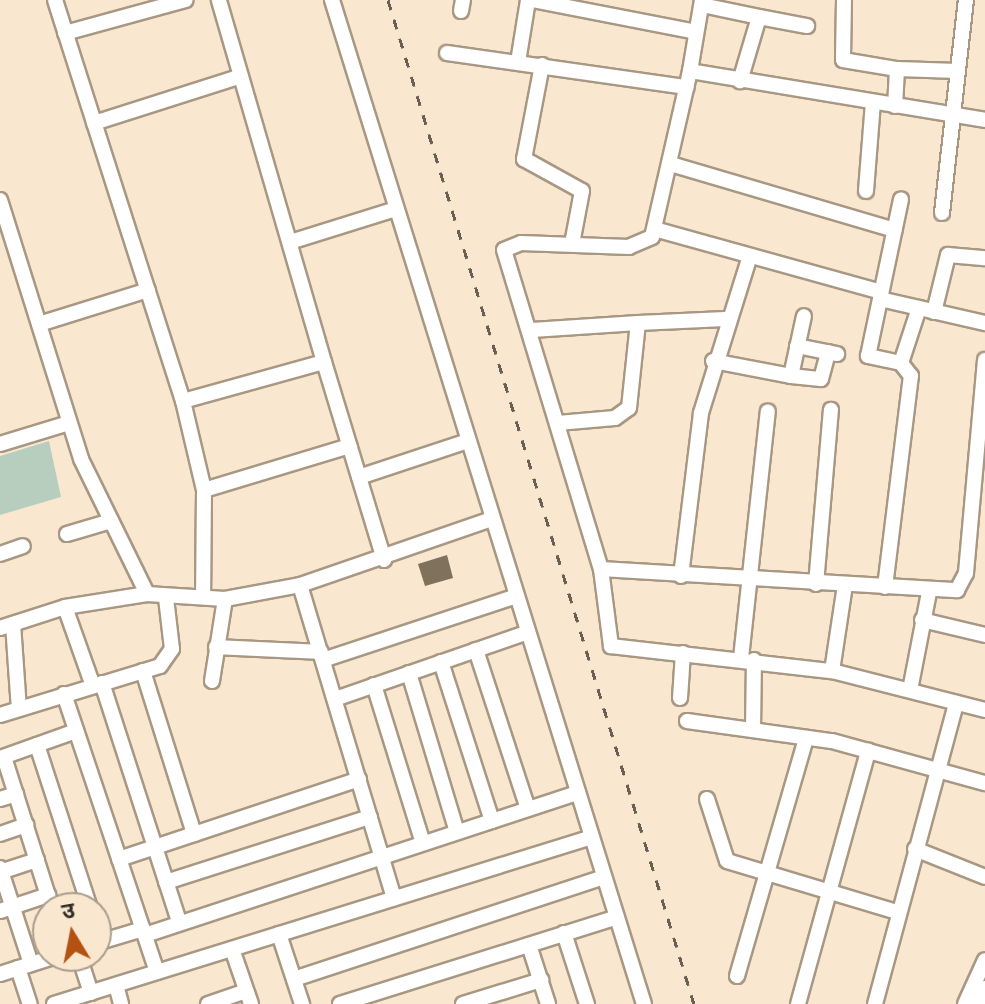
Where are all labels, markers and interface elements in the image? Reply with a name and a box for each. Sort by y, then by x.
north arrow [32,892,112,972]
text: उ [59,895,77,924]

